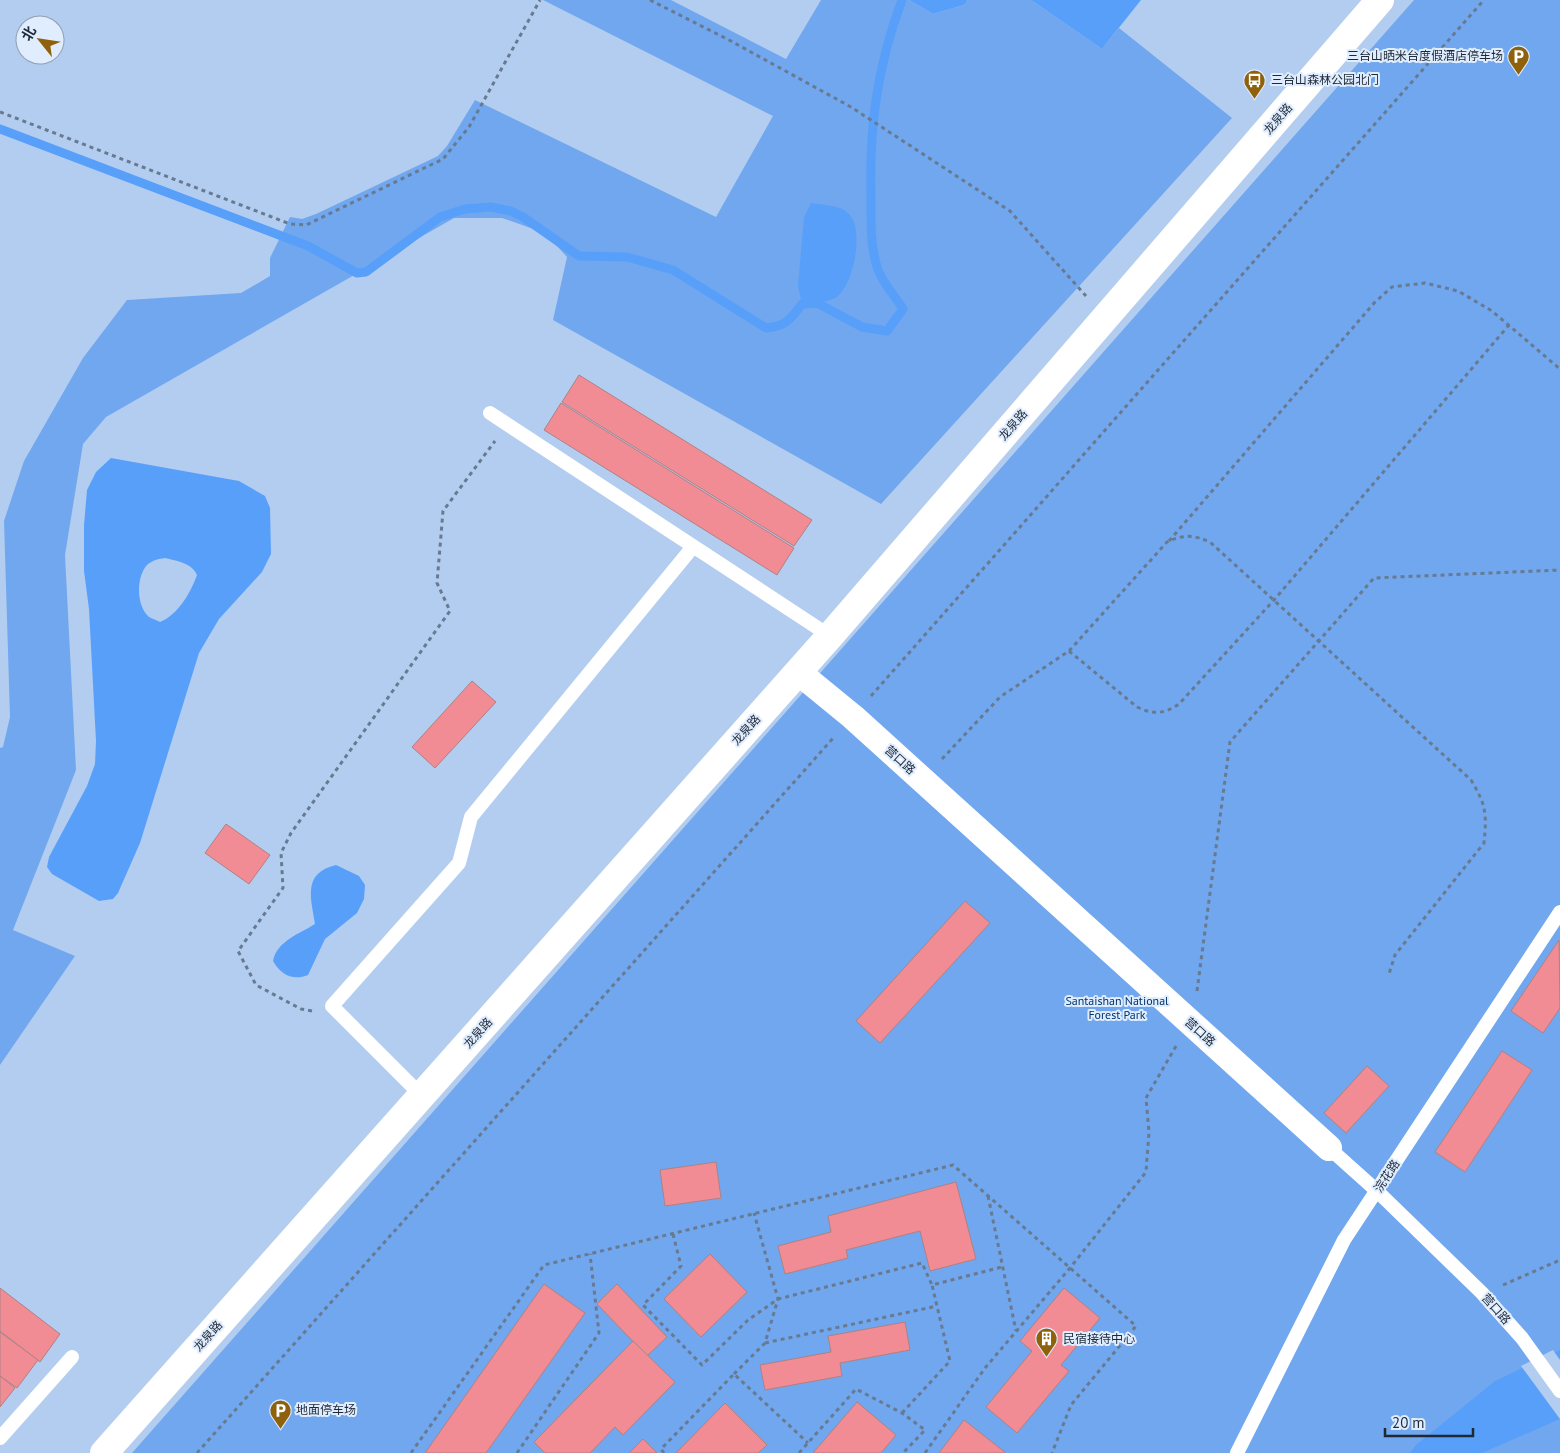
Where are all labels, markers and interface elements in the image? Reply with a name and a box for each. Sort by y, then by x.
north arrow [15,15,65,65]
text: 北 [17,23,40,44]
parking icon: 三台山晒米台度假酒店停车场 [1507,44,1531,75]
place label: 三台山晒米台度假酒店停车场 [1347,48,1503,63]
bus stop icon: 三台山森林公园北门 [1243,68,1267,99]
place label: 三台山森林公园北门 [1271,72,1379,87]
street label: 龙泉路 [1260,100,1295,137]
street label: 龙泉路 [995,406,1030,443]
street label: 龙泉路 [728,711,763,748]
street label: 营口路 [882,742,919,777]
park label: Santaishan National Forest Park [1065,993,1169,1022]
street label: 龙泉路 [460,1014,495,1051]
street label: 营口路 [1182,1014,1219,1049]
street label: 浣花路 [1370,1157,1403,1195]
street label: 营口路 [1479,1290,1514,1327]
street label: 龙泉路 [190,1317,225,1354]
building icon: 民宿接待中心 [1035,1327,1059,1358]
place label: 民宿接待中心 [1063,1331,1135,1346]
parking icon: 地面停车场 [268,1398,292,1429]
place label: 地面停车场 [296,1402,356,1417]
scale bar [1385,1406,1472,1438]
text: 20 m [1392,1413,1425,1432]

